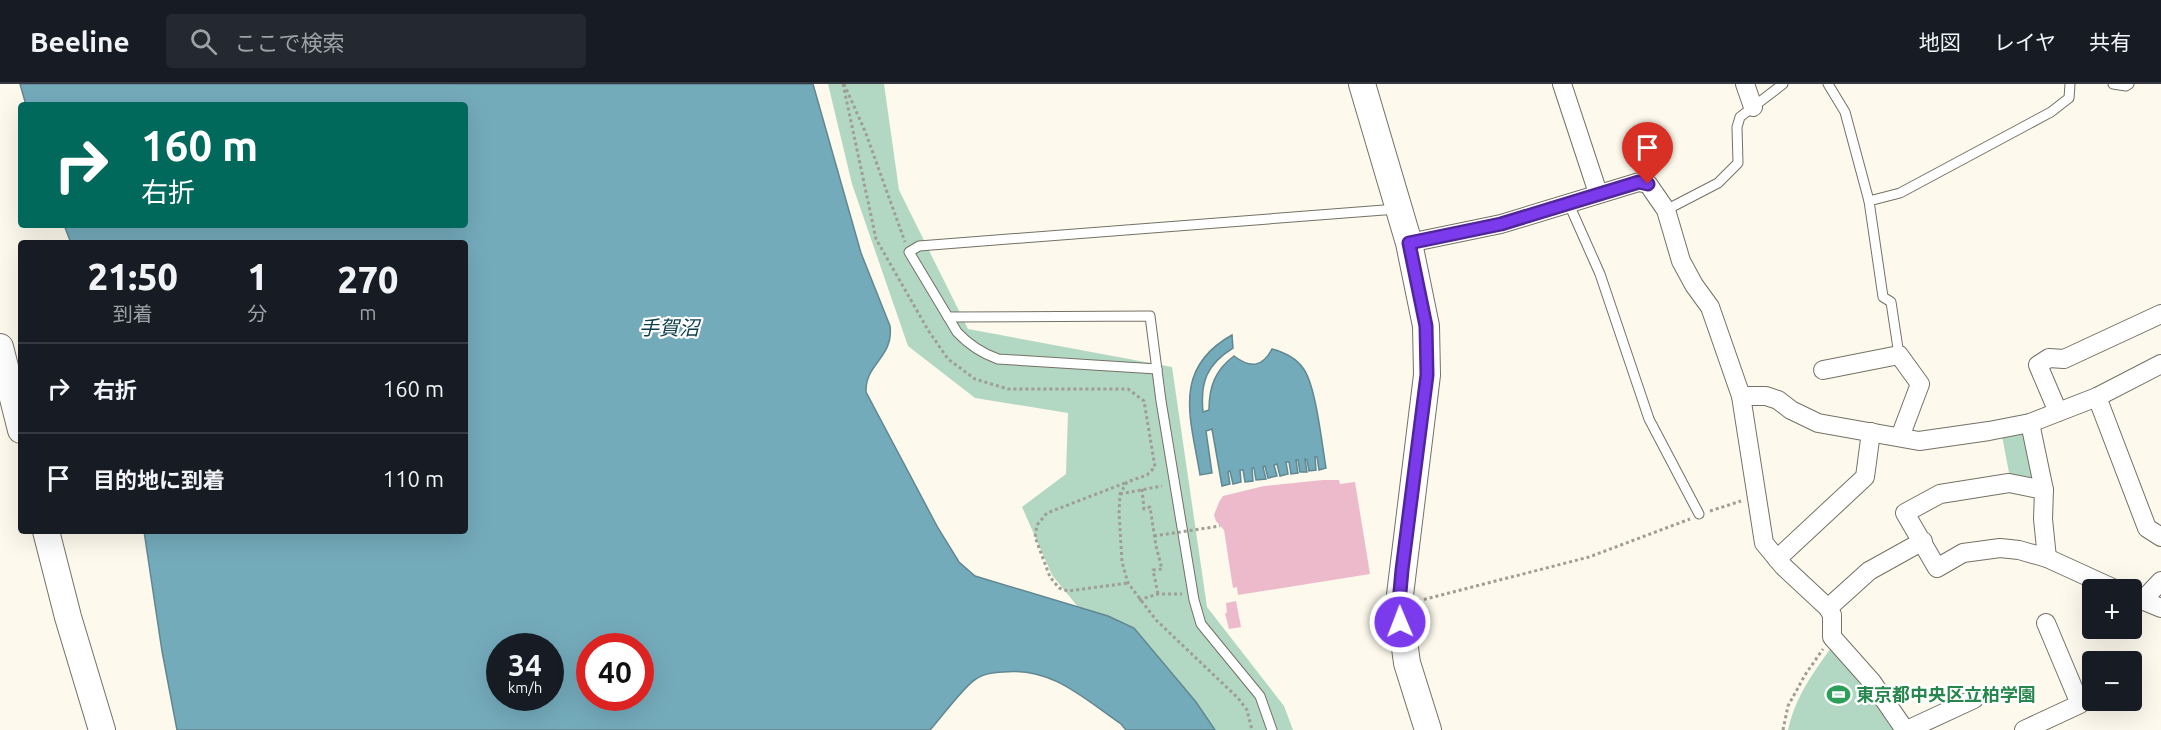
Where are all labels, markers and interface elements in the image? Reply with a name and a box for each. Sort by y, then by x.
search box [166,14,586,68]
icon: search [187,25,220,58]
text: Beeline [30,26,130,57]
text: ここで検索 [235,30,345,55]
text: 地図 [1919,30,1961,54]
text: レイヤ [1994,30,2056,54]
text: 共有 [2089,30,2131,54]
text: 160 m [141,122,258,169]
pin [1622,122,1673,184]
icon: right [42,126,120,204]
icon: arrive [1631,131,1664,164]
text: 右折 [141,177,195,207]
text: 21:50 [88,256,178,297]
text: 1 [247,256,268,297]
text: 270 [337,259,398,300]
text: m [359,301,377,324]
text: 到着 [113,302,153,325]
text: 分 [248,302,268,325]
water label: 手賀沼 [639,316,702,339]
icon: right [42,372,75,405]
text: 160 m [383,376,444,401]
text: 右折 [93,377,137,402]
icon: arrive [42,462,75,495]
text: 110 m [383,466,444,491]
text: 目的地に到着 [93,467,225,492]
map controls [2082,579,2142,711]
button: + [2082,579,2142,639]
position arrow [1368,590,1432,654]
speed limit sign: 40 [576,633,654,711]
text: 34 [508,648,542,682]
button: − [2082,651,2142,711]
text: km/h [508,679,542,696]
sports icon: 東京都中央区立柏学園 [1825,682,1851,708]
place label: 東京都中央区立柏学園 [1856,684,2036,704]

